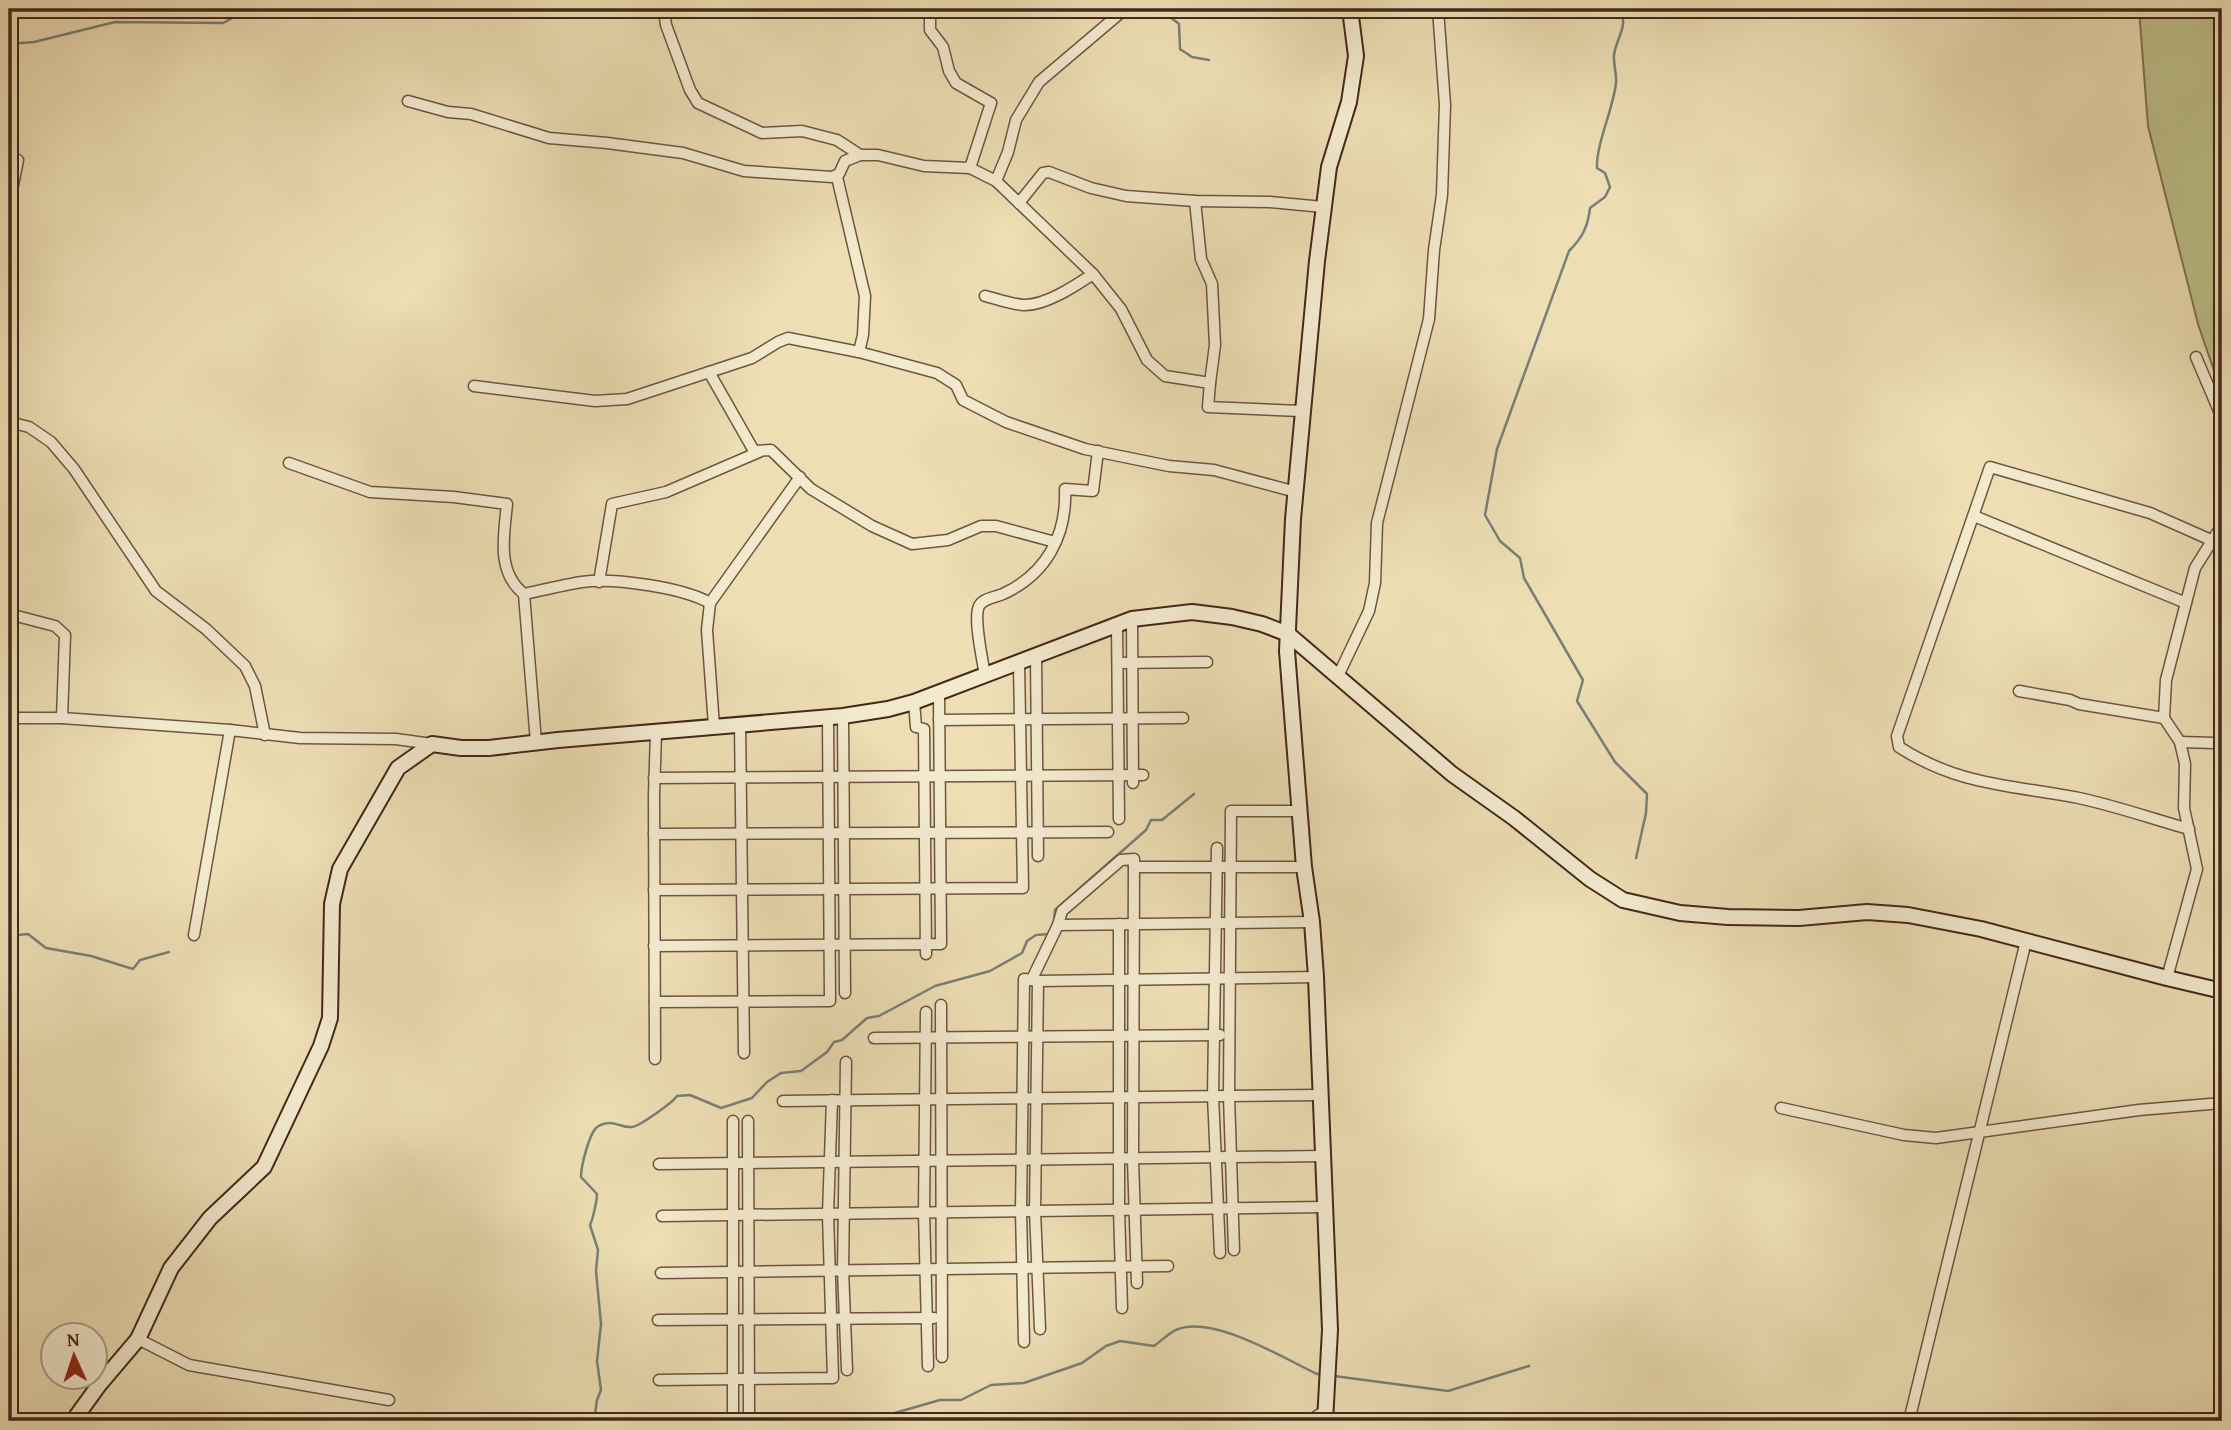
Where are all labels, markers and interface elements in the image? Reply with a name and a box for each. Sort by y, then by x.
north arrow [38,1322,108,1392]
text: N [66,1325,80,1353]

